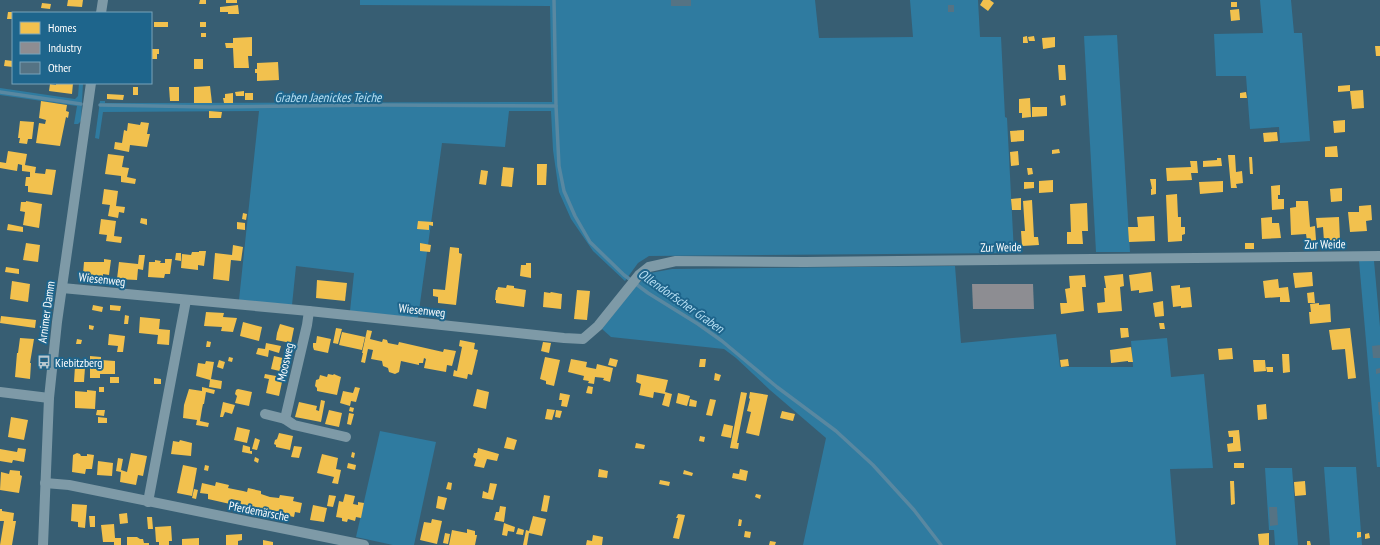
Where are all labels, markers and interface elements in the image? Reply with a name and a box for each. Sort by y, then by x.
legend [12,12,152,84]
text: Homes [48,20,76,35]
text: Industry [48,40,82,55]
text: Other [48,60,72,75]
water label: Graben Jaenickes Teiche [275,89,383,106]
street label: Zur Weide [1304,236,1346,252]
street label: Zur Weide [980,239,1022,255]
water label: Ollendorfscher Graben [635,265,728,338]
street label: Wiesenweg [78,269,126,289]
street label: Arnimer Damm [34,280,58,344]
street label: Wiesenweg [398,300,446,320]
street label: Moosweg [273,341,297,383]
bus stop icon: Kiebitzberg [36,354,52,370]
place label: Kiebitzberg [55,355,103,370]
street label: Pferdemärsche [227,498,291,524]

